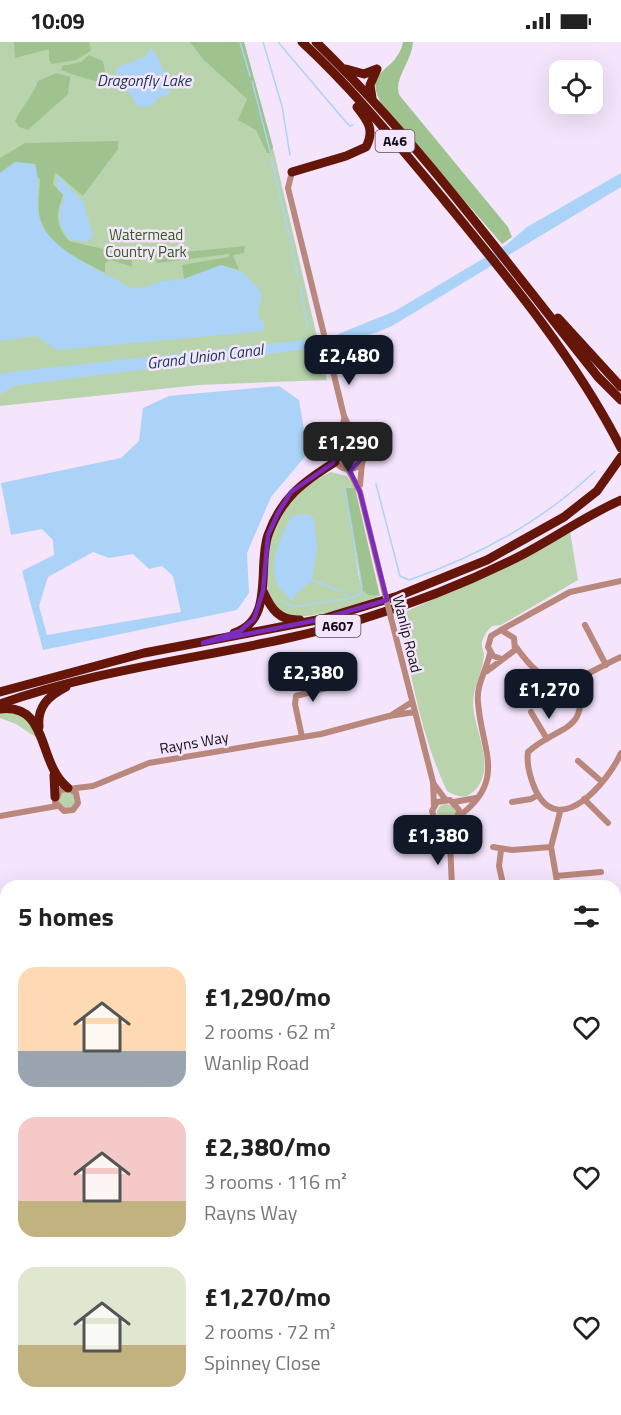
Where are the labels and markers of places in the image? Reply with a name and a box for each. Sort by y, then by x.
pin: £2,480 [300,335,398,386]
pin: £1,290 [299,422,397,473]
pin: £2,380 [264,652,362,703]
pin: £1,270 [500,669,598,720]
pin: £1,380 [389,815,487,866]

